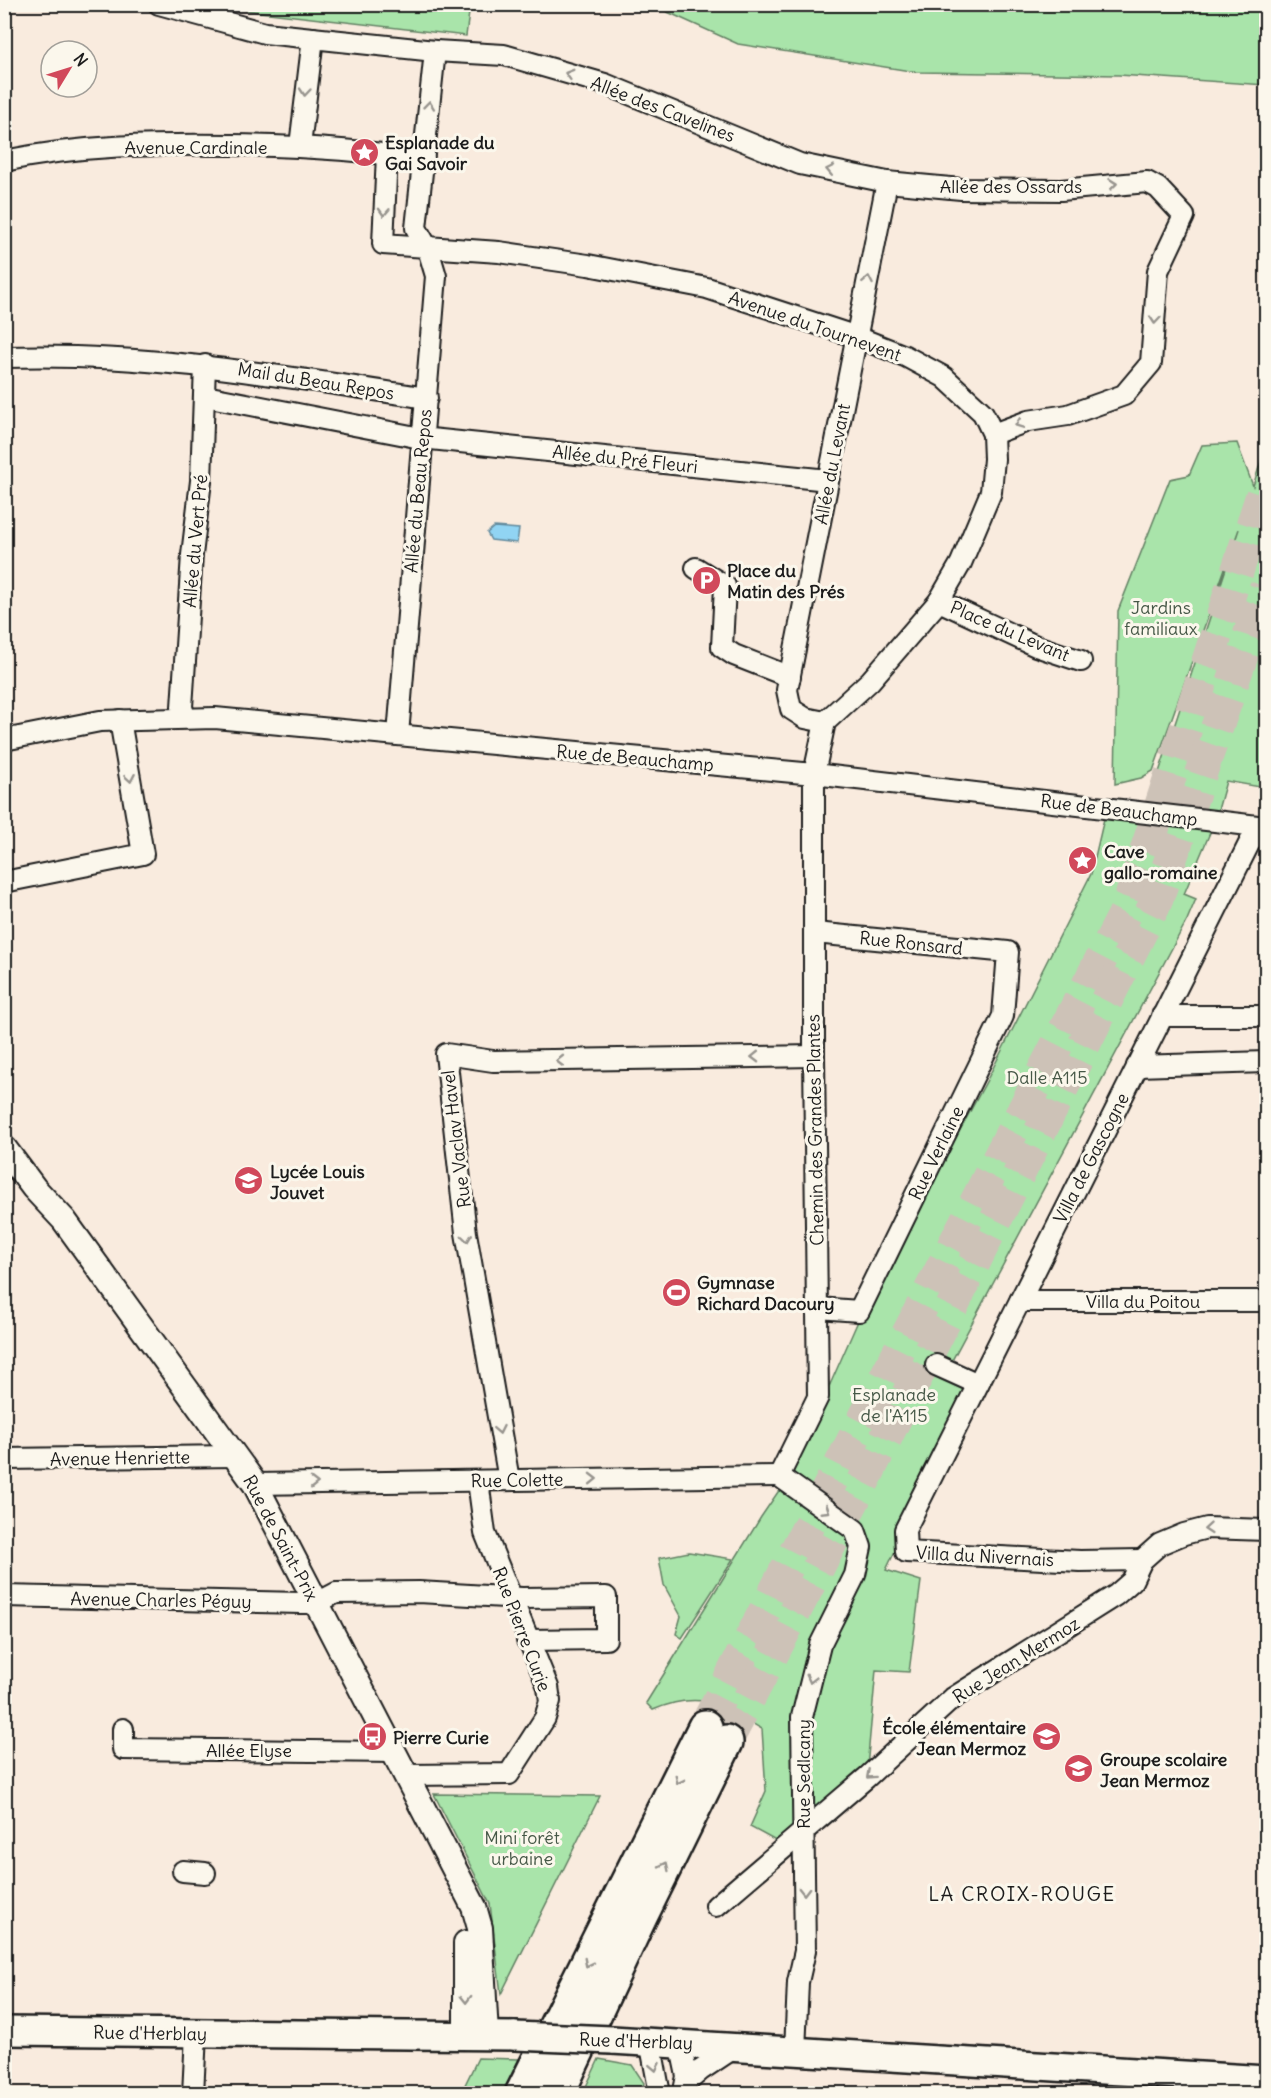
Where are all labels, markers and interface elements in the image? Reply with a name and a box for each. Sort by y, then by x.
north arrow [39,39,99,99]
text: N [70,49,92,70]
one-way arrow [564,69,575,81]
street label: Allée des Cavelines [588,71,738,147]
one-way arrow [299,88,312,97]
one-way arrow [423,101,435,110]
place label: Esplanade du Gai Savoir [385,131,495,175]
street label: Avenue Cardinale [125,136,267,159]
place icon: Esplanade du Gai Savoir [348,136,380,168]
one-way arrow [825,164,835,177]
street label: Allée des Ossards [940,175,1082,198]
one-way arrow [1108,178,1118,191]
one-way arrow [378,208,391,217]
one-way arrow [861,275,874,285]
street label: Avenue du Tournevent [726,286,904,366]
one-way arrow [1149,315,1162,324]
street label: Mail du Beau Repos [236,357,396,405]
street label: Allée du Levant [809,401,855,527]
street label: Allée du Beau Repos [399,408,437,574]
one-way arrow [1014,417,1025,430]
street label: Allée du Pré Fleuri [551,440,699,478]
street label: Allée du Vert Pré [178,473,212,609]
place label: Place du Matin des Prés [727,559,845,603]
parking icon: Place du Matin des Prés [690,564,722,596]
street label: Place du Levant [947,596,1073,666]
park label: Jardins familiaux [1124,596,1198,640]
street label: Rue de Beauchamp [555,740,715,776]
one-way arrow [123,773,136,783]
street label: Rue de Beauchamp [1039,789,1199,831]
place label: Cave gallo-romaine [1104,840,1218,884]
place icon: Cave gallo-romaine [1067,845,1099,877]
street label: Rue Ronsard [858,926,964,960]
street label: Chemin des Grandes Plantes [801,1014,829,1246]
one-way arrow [751,1051,760,1063]
one-way arrow [556,1055,565,1067]
park label: Dalle A115 [1007,1066,1087,1089]
street label: Rue Vaclav Havel [436,1069,476,1209]
street label: Villa de Gascogne [1048,1089,1134,1227]
street label: Rue Verlaine [903,1102,969,1204]
place label: Lycée Louis Jouvet [270,1160,365,1204]
school or university icon: Lycée Louis Jouvet [233,1165,265,1197]
one-way arrow [461,1233,473,1242]
place label: Gymnase Richard Dacoury [697,1271,834,1315]
sports icon: Gymnase Richard Dacoury [660,1276,692,1308]
street label: Villa du Poitou [1086,1290,1200,1313]
park label: Esplanade de l'A115 [852,1383,936,1427]
one-way arrow [493,1425,505,1435]
street label: Avenue Henriette [50,1445,190,1471]
street label: Rue Colette [470,1468,564,1492]
street label: Rue de Saint-Prix [238,1471,324,1605]
one-way arrow [588,1473,597,1485]
one-way arrow [309,1477,318,1489]
one-way arrow [820,1502,830,1514]
one-way arrow [1204,1522,1213,1535]
street label: Villa du Nivernais [915,1541,1055,1571]
street label: Rue Pierre Curie [488,1563,556,1695]
street label: Avenue Charles Péguy [70,1587,252,1613]
street label: Rue Jean Mermoz [948,1612,1084,1708]
one-way arrow [806,1674,819,1684]
place label: École élémentaire Jean Mermoz [883,1716,1026,1760]
street label: Rue Sedlcany [792,1719,815,1829]
bus stop icon: Pierre Curie [356,1721,388,1753]
school or university icon: École élémentaire Jean Mermoz [1031,1721,1063,1753]
place label: Pierre Curie [393,1726,489,1749]
street label: Allée Elyse [206,1739,292,1762]
place label: Groupe scolaire Jean Mermoz [1100,1748,1228,1792]
school or university icon: Groupe scolaire Jean Mermoz [1063,1753,1095,1785]
one-way arrow [866,1768,876,1779]
one-way arrow [674,1773,686,1784]
park label: Mini forêt urbaine [484,1826,560,1870]
one-way arrow [657,1862,669,1873]
district label: LA CROIX-ROUGE [928,1881,1116,1906]
one-way arrow [798,1887,810,1896]
one-way arrow [583,1956,595,1967]
one-way arrow [460,1994,472,2003]
street label: Rue d'Herblay [93,2021,207,2045]
street label: Rue d'Herblay [579,2028,693,2054]
one-way arrow [648,2062,661,2072]

